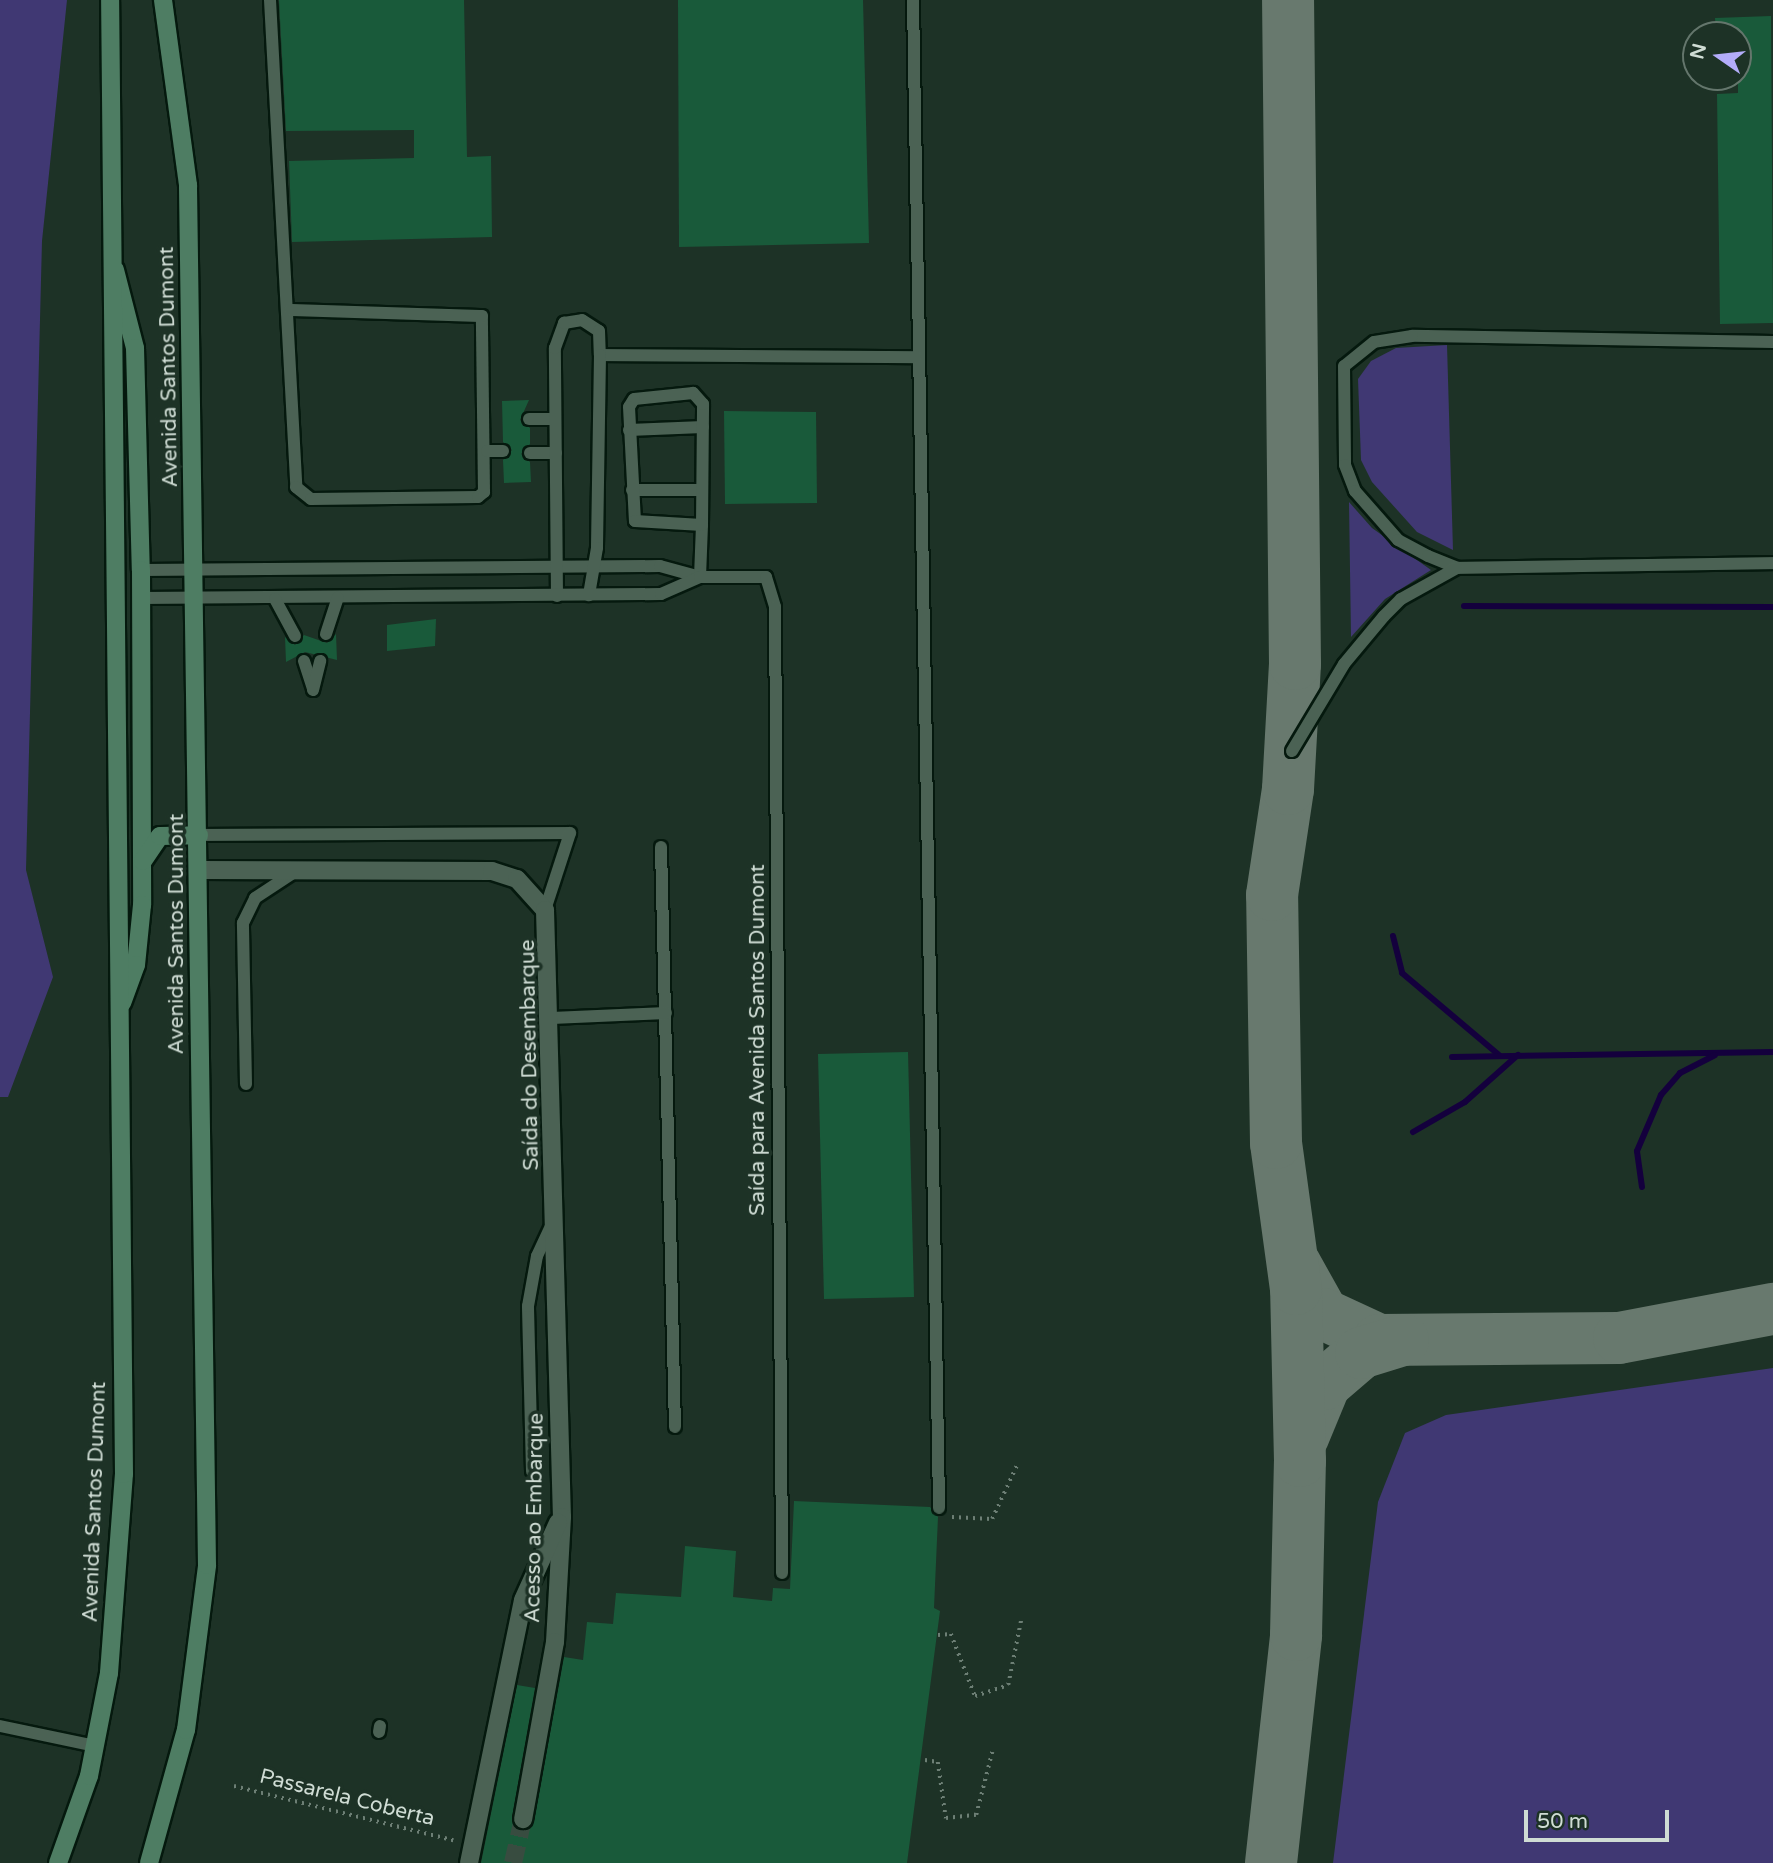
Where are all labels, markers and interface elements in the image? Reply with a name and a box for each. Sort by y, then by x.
north arrow [1682,21,1752,91]
text: N [1686,41,1711,61]
street label: Avenida Santos Dumont [154,246,184,488]
street label: Avenida Santos Dumont [164,814,190,1054]
street label: Saída para Avenida Santos Dumont [745,864,771,1216]
street label: Saída do Desembarque [515,939,545,1171]
street label: Avenida Santos Dumont [78,1381,112,1623]
street label: Acesso ao Embarque [521,1413,549,1623]
street label: Passarela Coberta [257,1764,437,1832]
scale bar [1528,1797,1673,1841]
text: 50 m [1537,1809,1588,1834]

